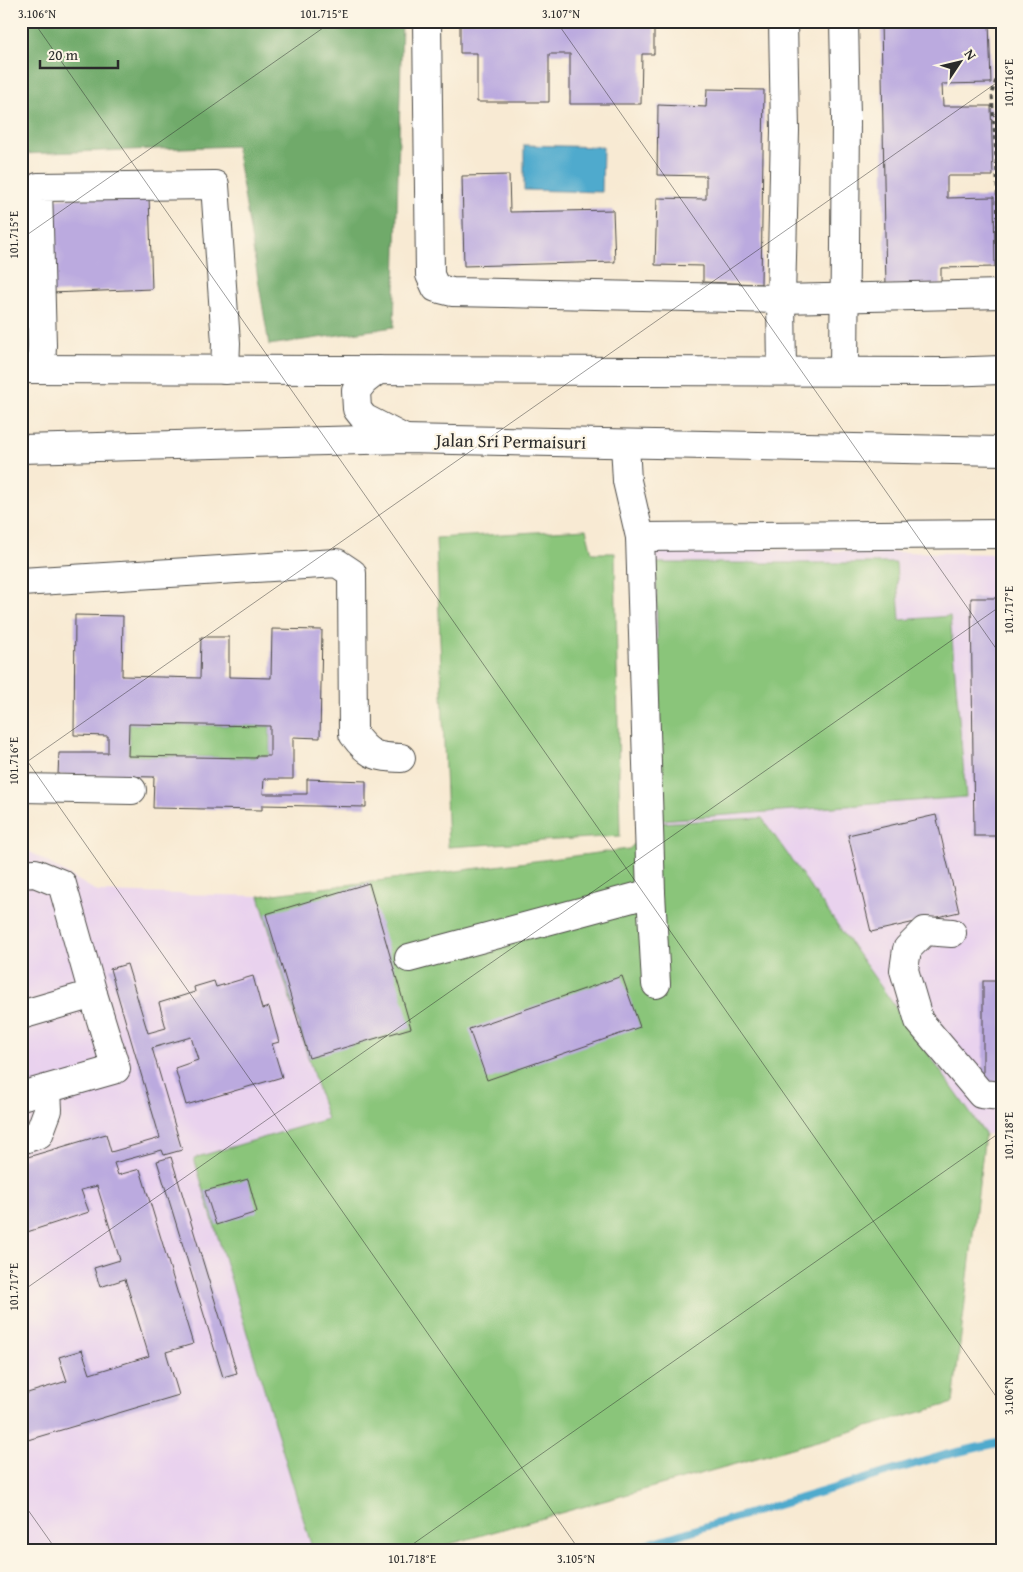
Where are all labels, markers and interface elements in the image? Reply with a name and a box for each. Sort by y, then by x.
text: 3.106°N [18,5,56,22]
text: 101.715°E [300,5,348,22]
text: 3.107°N [542,5,580,22]
scale bar [40,38,118,70]
north arrow [936,38,986,88]
text: 20 m [48,44,79,65]
text: N [960,45,982,65]
text: 101.716°E [1000,59,1017,107]
text: 101.715°E [5,211,22,259]
street label: Jalan Sri Permaisuri [434,426,586,456]
text: 101.717°E [1000,586,1017,634]
text: 101.716°E [5,737,22,785]
text: 101.718°E [1000,1112,1017,1160]
text: 101.717°E [5,1263,22,1311]
text: 3.106°N [1000,1377,1017,1415]
text: 101.718°E [388,1550,436,1567]
text: 3.105°N [557,1550,595,1567]

